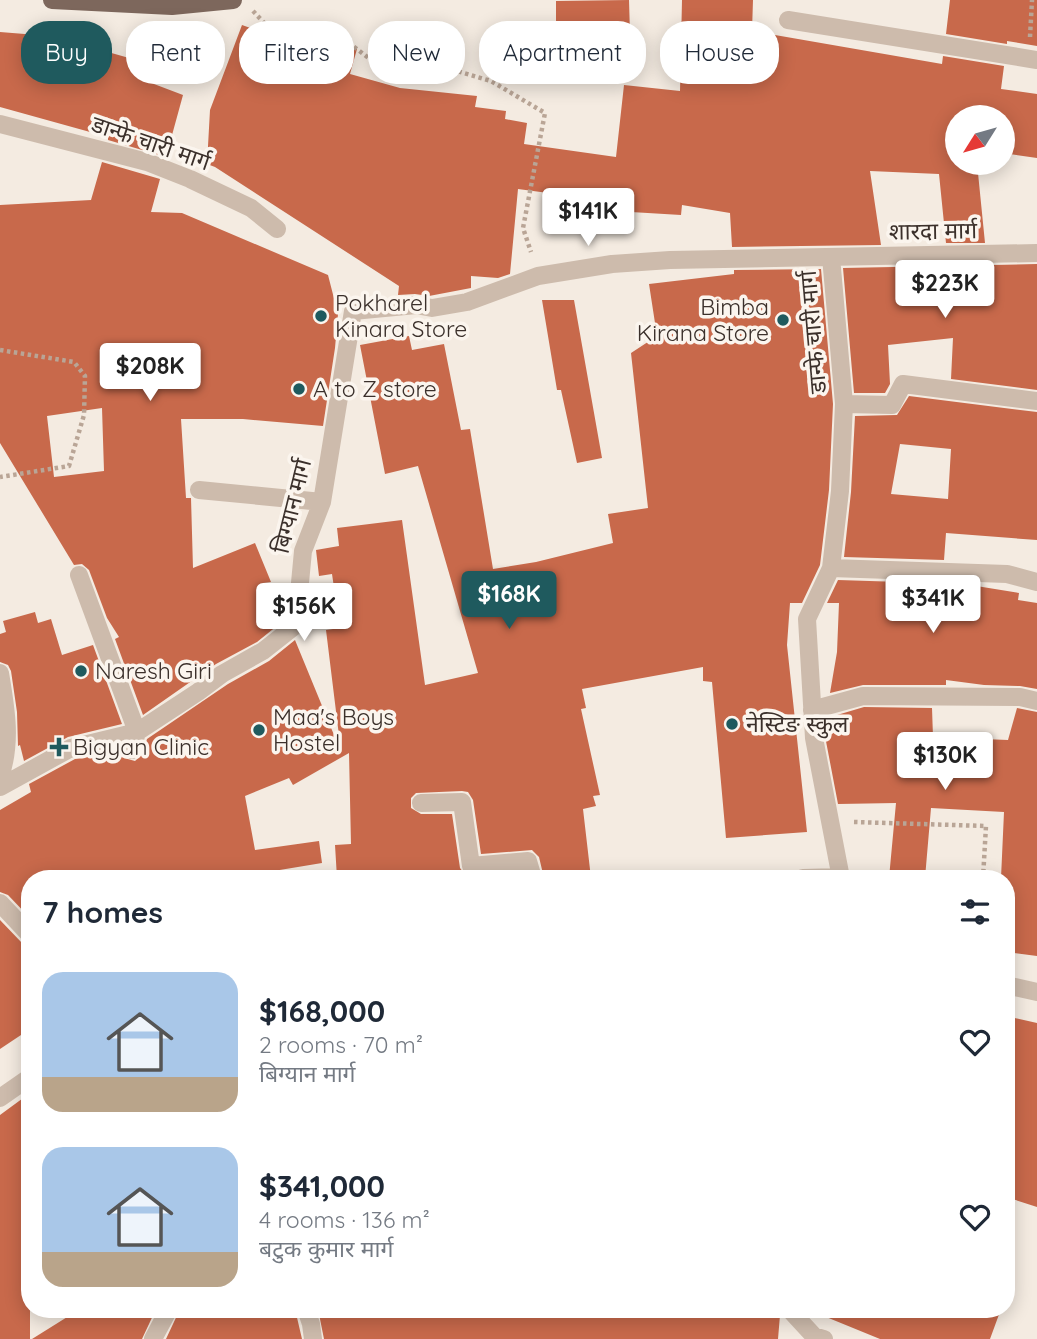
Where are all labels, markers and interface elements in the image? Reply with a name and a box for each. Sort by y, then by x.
chip: Buy [21,21,112,84]
chip: Rent [126,21,225,84]
chip: Filters [239,21,354,84]
chip: New [368,21,465,84]
chip: Apartment [479,21,646,84]
chip: House [660,21,779,84]
north arrow [945,105,1015,175]
map controls [945,105,1015,175]
street label: डान्फे चारी मार्ग [87,108,215,177]
pin: $141K [539,188,637,248]
text: $141K [558,196,618,225]
street label: शारदा मार्ग [889,215,978,246]
pin: $223K [896,260,994,320]
street label: डान्फे चारी मार्ग [793,268,832,396]
text: $223K [911,268,979,297]
place label: Pokharel Kinara Store [335,288,467,343]
place label: Bimba Kirana Store [637,292,769,347]
marker: Pokharel Kinara Store [313,308,329,324]
marker: Bimba Kirana Store [775,312,791,328]
pin: $208K [101,344,199,403]
text: $208K [116,351,184,380]
place label: A to Z store [313,374,437,403]
marker: A to Z store [291,381,307,397]
street label: बिग्यान मार्ग [266,455,318,556]
pin: $168K [460,572,558,631]
pin: $341K [884,576,982,635]
text: $168K [477,579,541,608]
text: $341K [902,583,964,612]
pin: $156K [255,584,353,643]
text: $156K [272,591,336,620]
place label: Naresh Giri [95,656,212,685]
marker: Naresh Giri [73,663,89,679]
place label: Maa's Boys Hostel [273,702,394,757]
place label: नेस्टिङ स्कुल [746,709,849,739]
marker: नेस्टिङ स्कुल [724,716,740,732]
marker: Maa's Boys Hostel [251,722,267,738]
place label: Bigyan Clinic [73,732,209,761]
pin: $130K [896,732,994,792]
marker: Bigyan Clinic [51,739,67,755]
text: $130K [913,740,977,769]
text: 7 homes [42,893,163,931]
icon: filters [956,893,994,931]
text: $168,000 [259,992,385,1030]
icon: home [98,1000,182,1084]
icon: heart [956,1023,994,1061]
text: 2 rooms · 70 m² [259,1030,423,1059]
text: बिग्यान मार्ग [259,1059,356,1088]
text: $341,000 [259,1167,385,1205]
icon: home [98,1175,182,1259]
icon: heart [956,1198,994,1236]
text: 4 rooms · 136 m² [259,1205,430,1234]
text: बटुक कुमार मार्ग [259,1234,393,1263]

